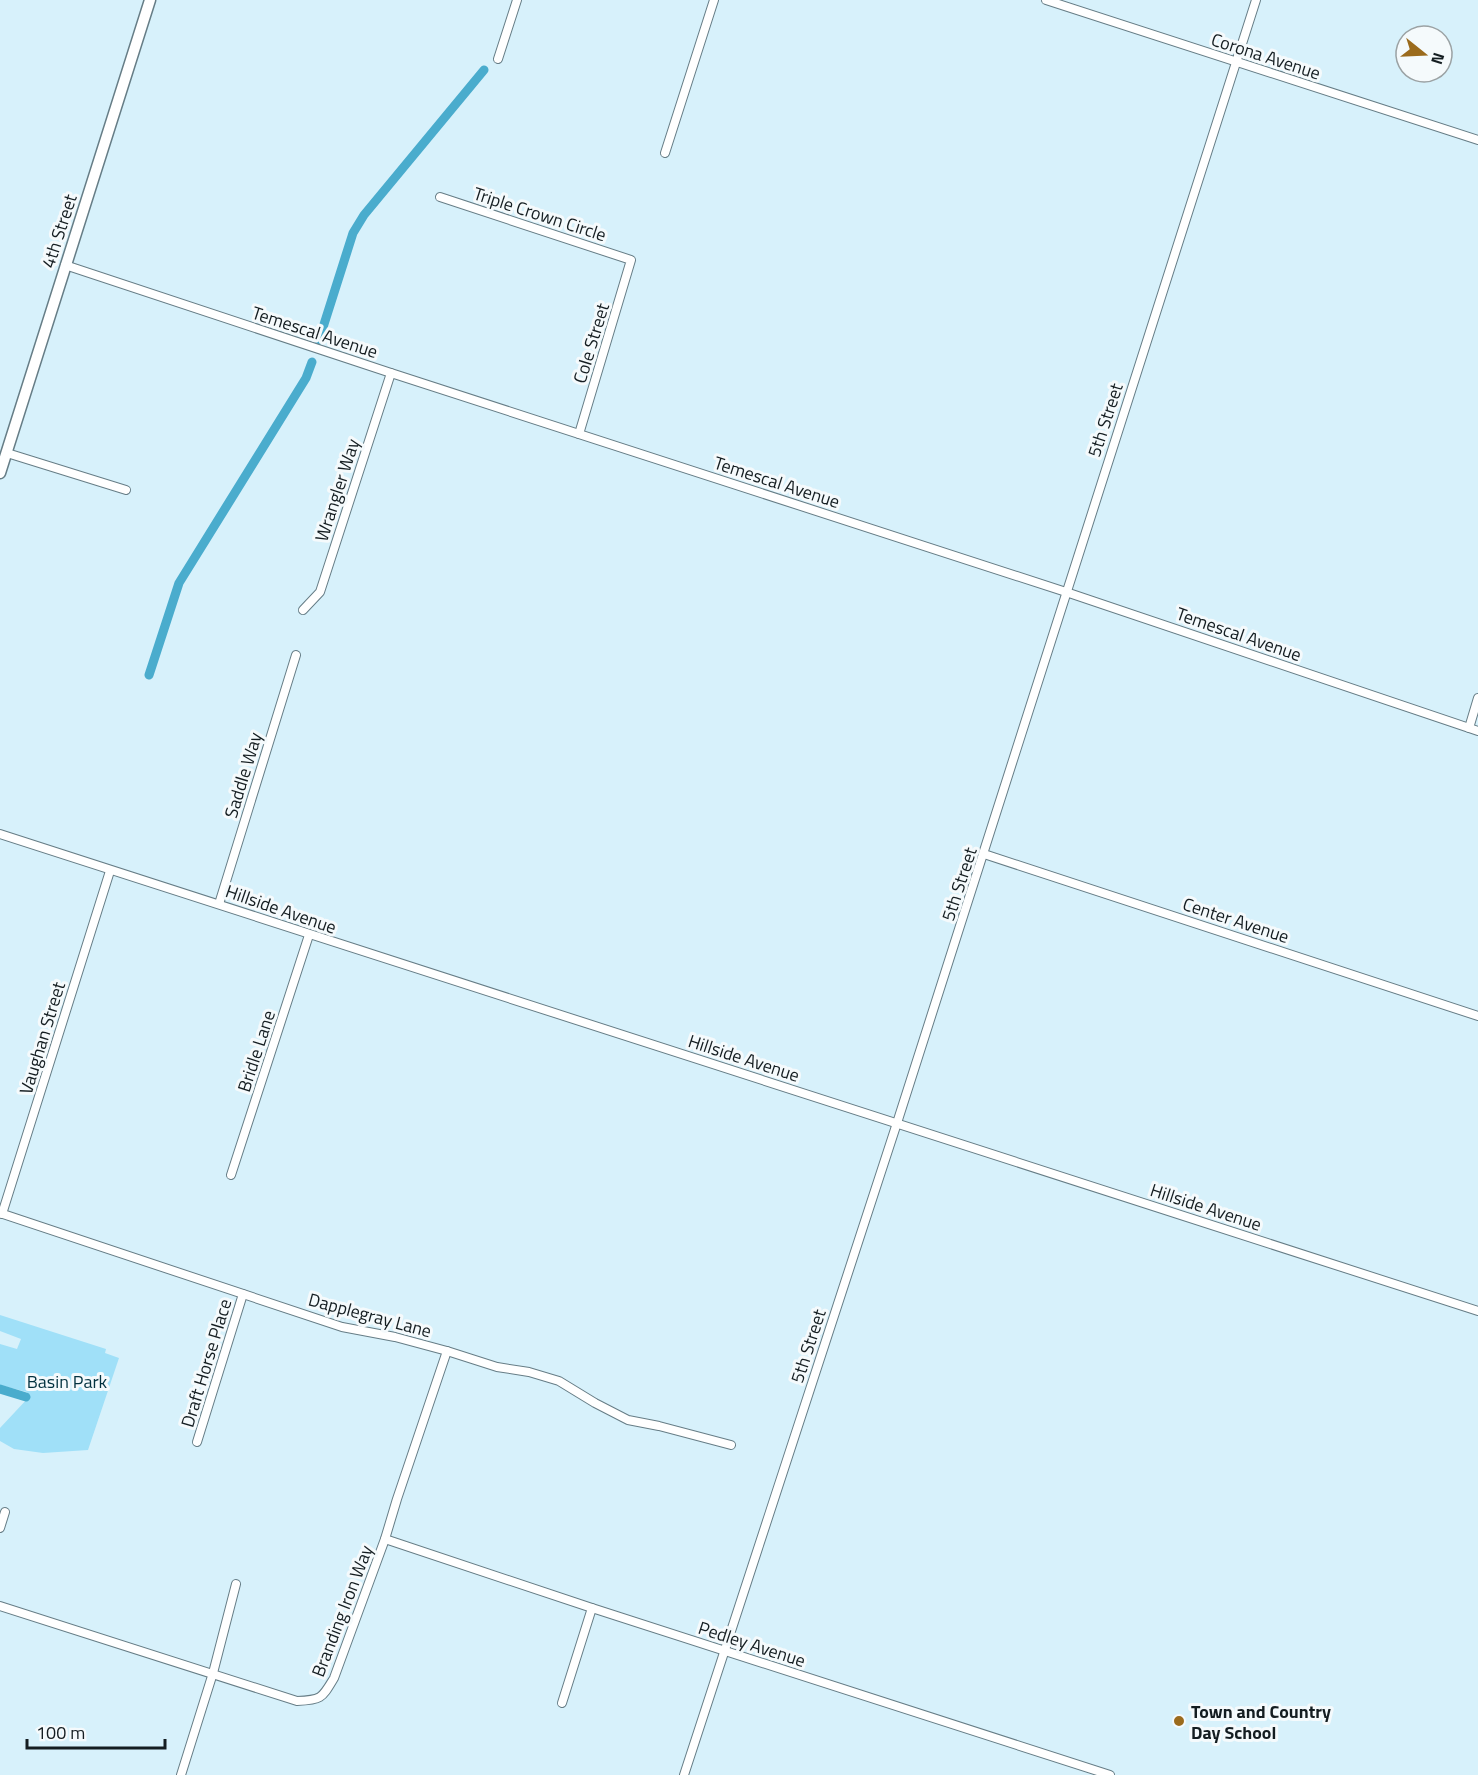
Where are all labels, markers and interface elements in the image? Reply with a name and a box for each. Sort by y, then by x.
north arrow [1394,24,1454,84]
street label: Corona Avenue [1208,26,1324,86]
text: N [1425,50,1451,68]
street label: Triple Crown Circle [470,180,610,248]
street label: 4th Street [34,190,84,272]
street label: Temescal Avenue [249,299,381,365]
street label: Cole Street [566,299,616,387]
street label: 5th Street [1080,379,1130,461]
street label: Wrangler Way [308,435,366,545]
street label: Temescal Avenue [711,449,843,515]
street label: Temescal Avenue [1173,600,1305,668]
street label: Saddle Way [217,729,269,821]
street label: 5th Street [934,843,984,925]
street label: Hillside Avenue [222,877,340,941]
street label: Center Avenue [1179,890,1293,950]
street label: Vaughan Street [12,978,72,1098]
street label: Bridle Lane [230,1007,282,1095]
street label: Hillside Avenue [685,1027,803,1089]
street label: Hillside Avenue [1147,1176,1265,1238]
street label: Dapplegray Lane [306,1286,434,1344]
street label: Draft Horse Place [174,1295,238,1431]
street label: 5th Street [783,1305,833,1387]
park label: Basin Park [27,1368,108,1395]
street label: Branding Iron Way [304,1541,380,1681]
street label: Pedley Avenue [695,1614,809,1674]
place label: Town and Country Day School [1191,1698,1331,1746]
scale bar [27,1712,165,1750]
marker: Town and Country Day School [1172,1714,1186,1728]
text: 100 m [36,1719,85,1746]

